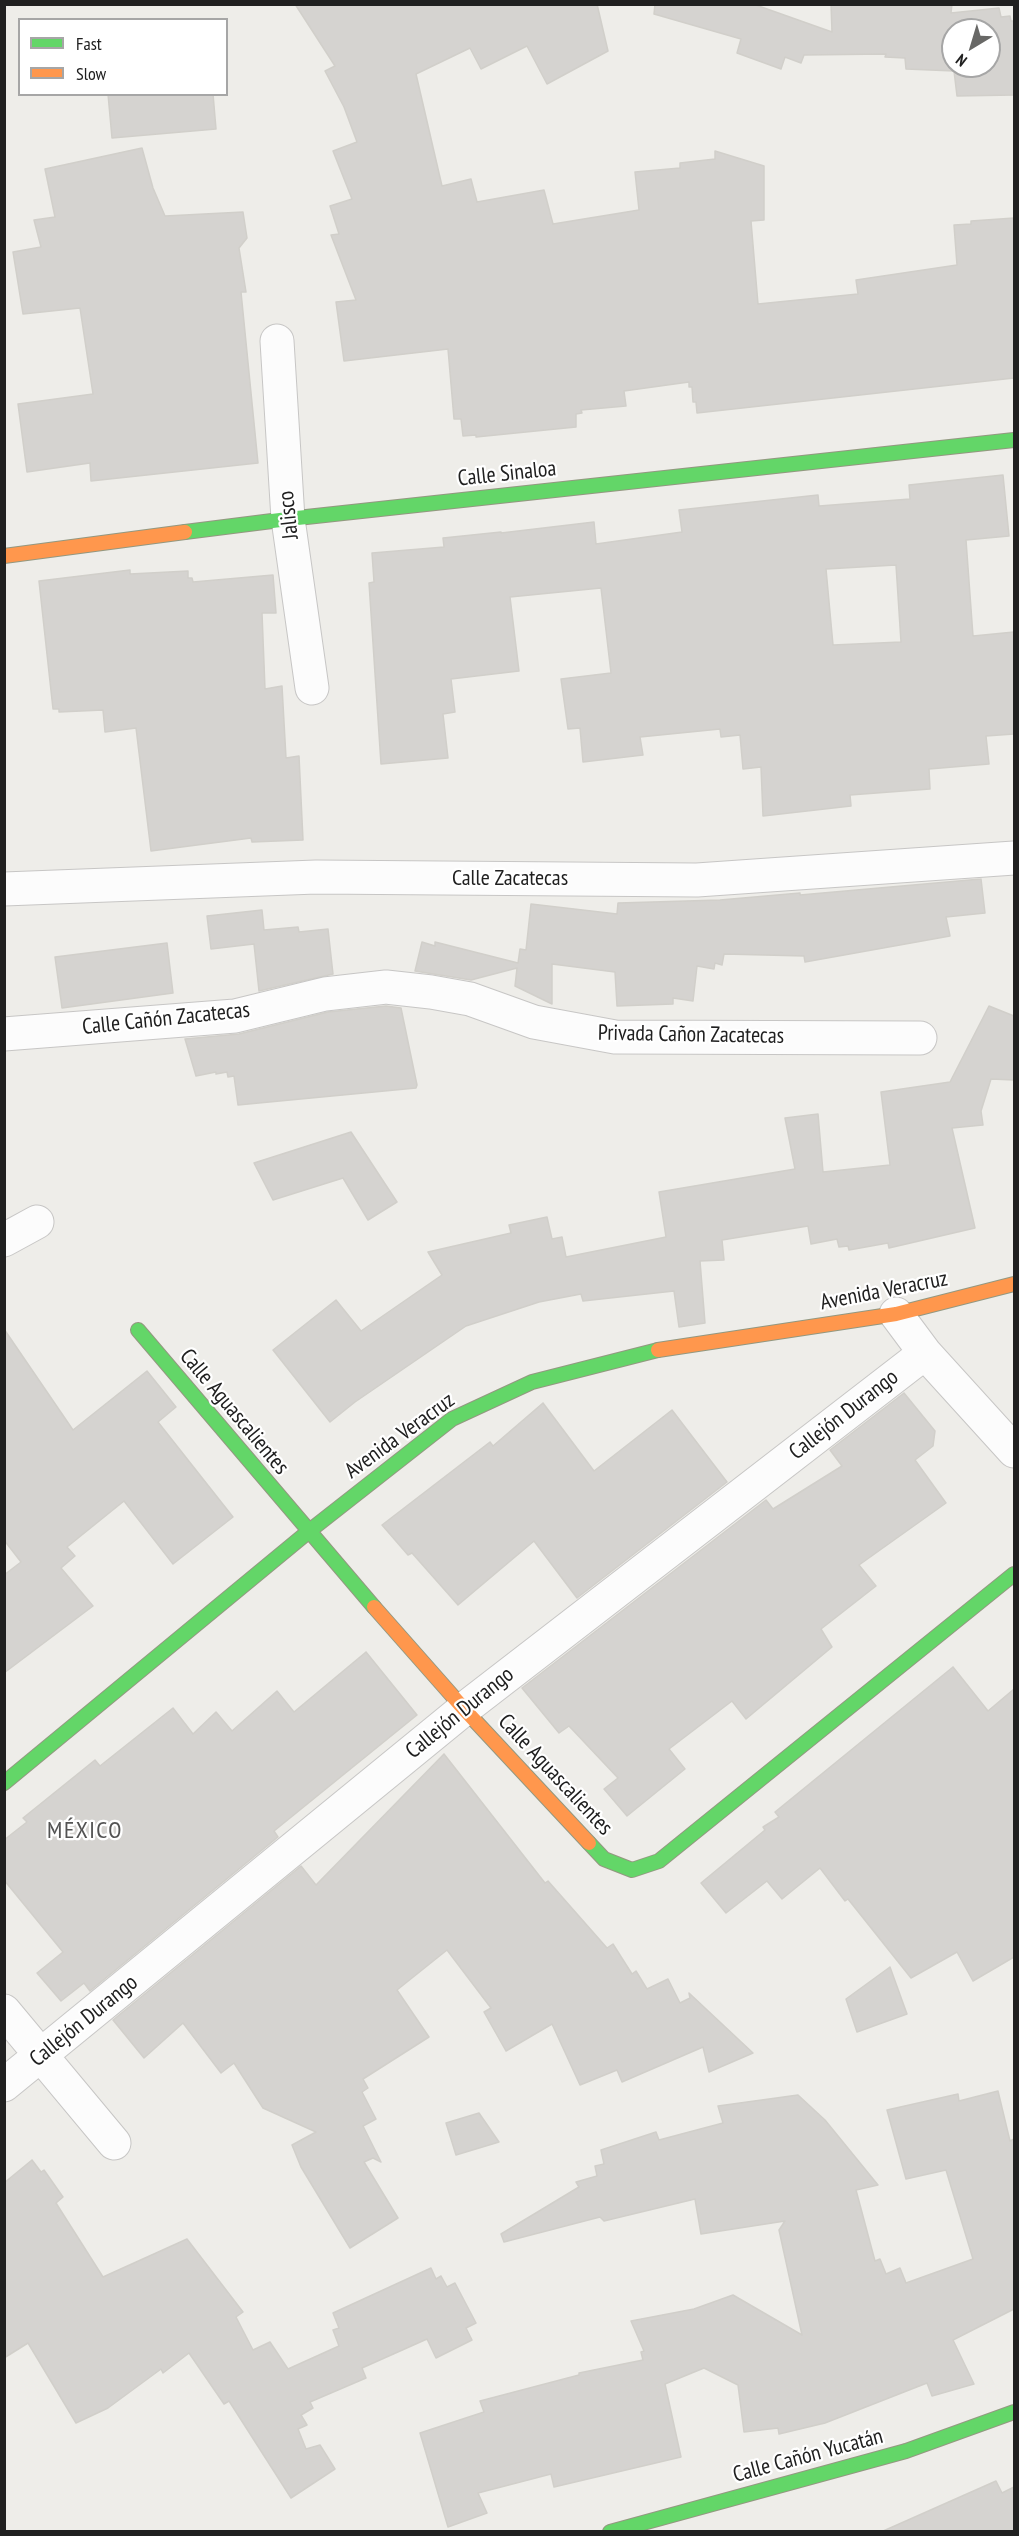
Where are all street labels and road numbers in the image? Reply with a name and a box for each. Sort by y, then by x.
street label: Calle Sinaloa [457,456,557,492]
street label: Jalisco [273,490,305,540]
street label: Calle Zacatecas [452,866,568,892]
street label: Calle Cañón Zacatecas [81,997,251,1041]
street label: Privada Cañon Zacatecas [598,1020,784,1050]
street label: Avenida Veracruz [818,1266,950,1316]
street label: Calle Aguascalientes [174,1344,294,1480]
street label: Callejón Durango [784,1364,904,1466]
street label: Avenida Veracruz [340,1387,460,1485]
street label: Callejón Durango [401,1661,519,1765]
street label: Calle Aguascalientes [492,1709,618,1841]
street label: Callejón Durango [25,1969,143,2073]
street label: Calle Cañón Yucatán [730,2423,886,2489]

